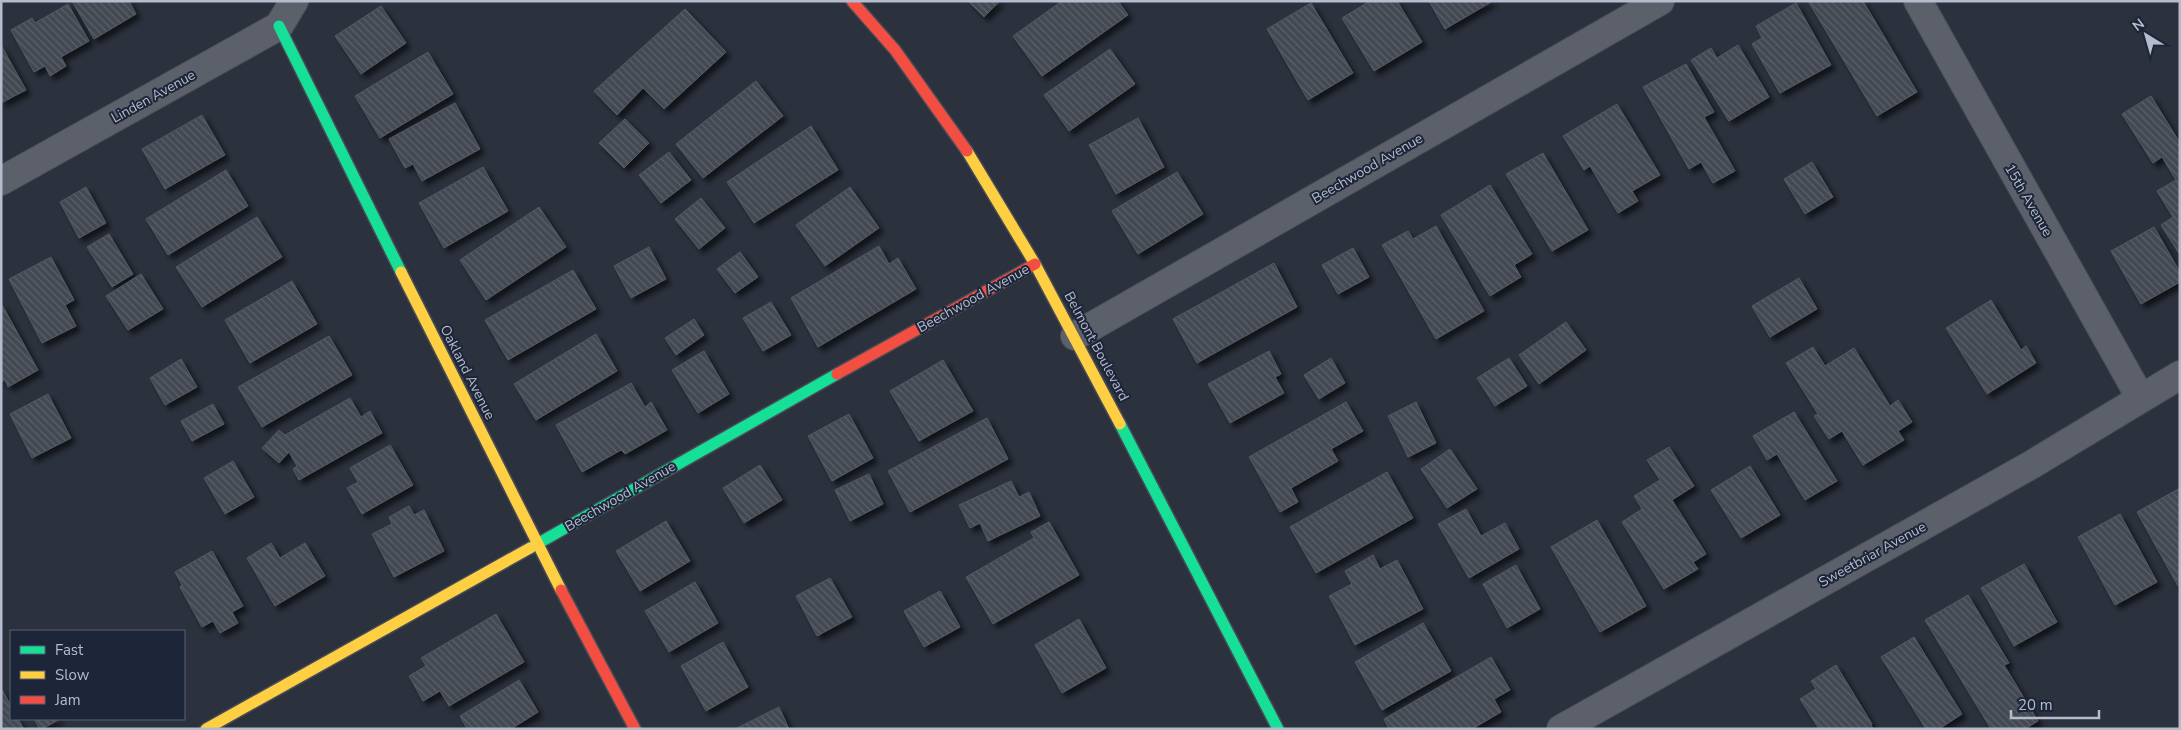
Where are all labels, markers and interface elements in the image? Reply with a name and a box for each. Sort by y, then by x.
north arrow [2121,10,2171,60]
text: N [2129,14,2148,36]
street label: Linden Avenue [108,65,199,127]
street label: Beechwood Avenue [1308,129,1426,208]
street label: 15th Avenue [2000,160,2057,240]
street label: Beechwood Avenue [914,260,1033,337]
street label: Belmont Boulevard [1060,288,1133,404]
street label: Oakland Avenue [435,322,500,423]
street label: Beechwood Avenue [561,457,679,536]
street label: Sweetbriar Avenue [1815,517,1929,592]
legend [10,630,185,720]
text: Fast [55,640,84,660]
text: Slow [55,665,90,685]
scale bar [2011,688,2098,720]
text: Jam [54,690,81,710]
text: 20 m [2018,695,2053,715]

